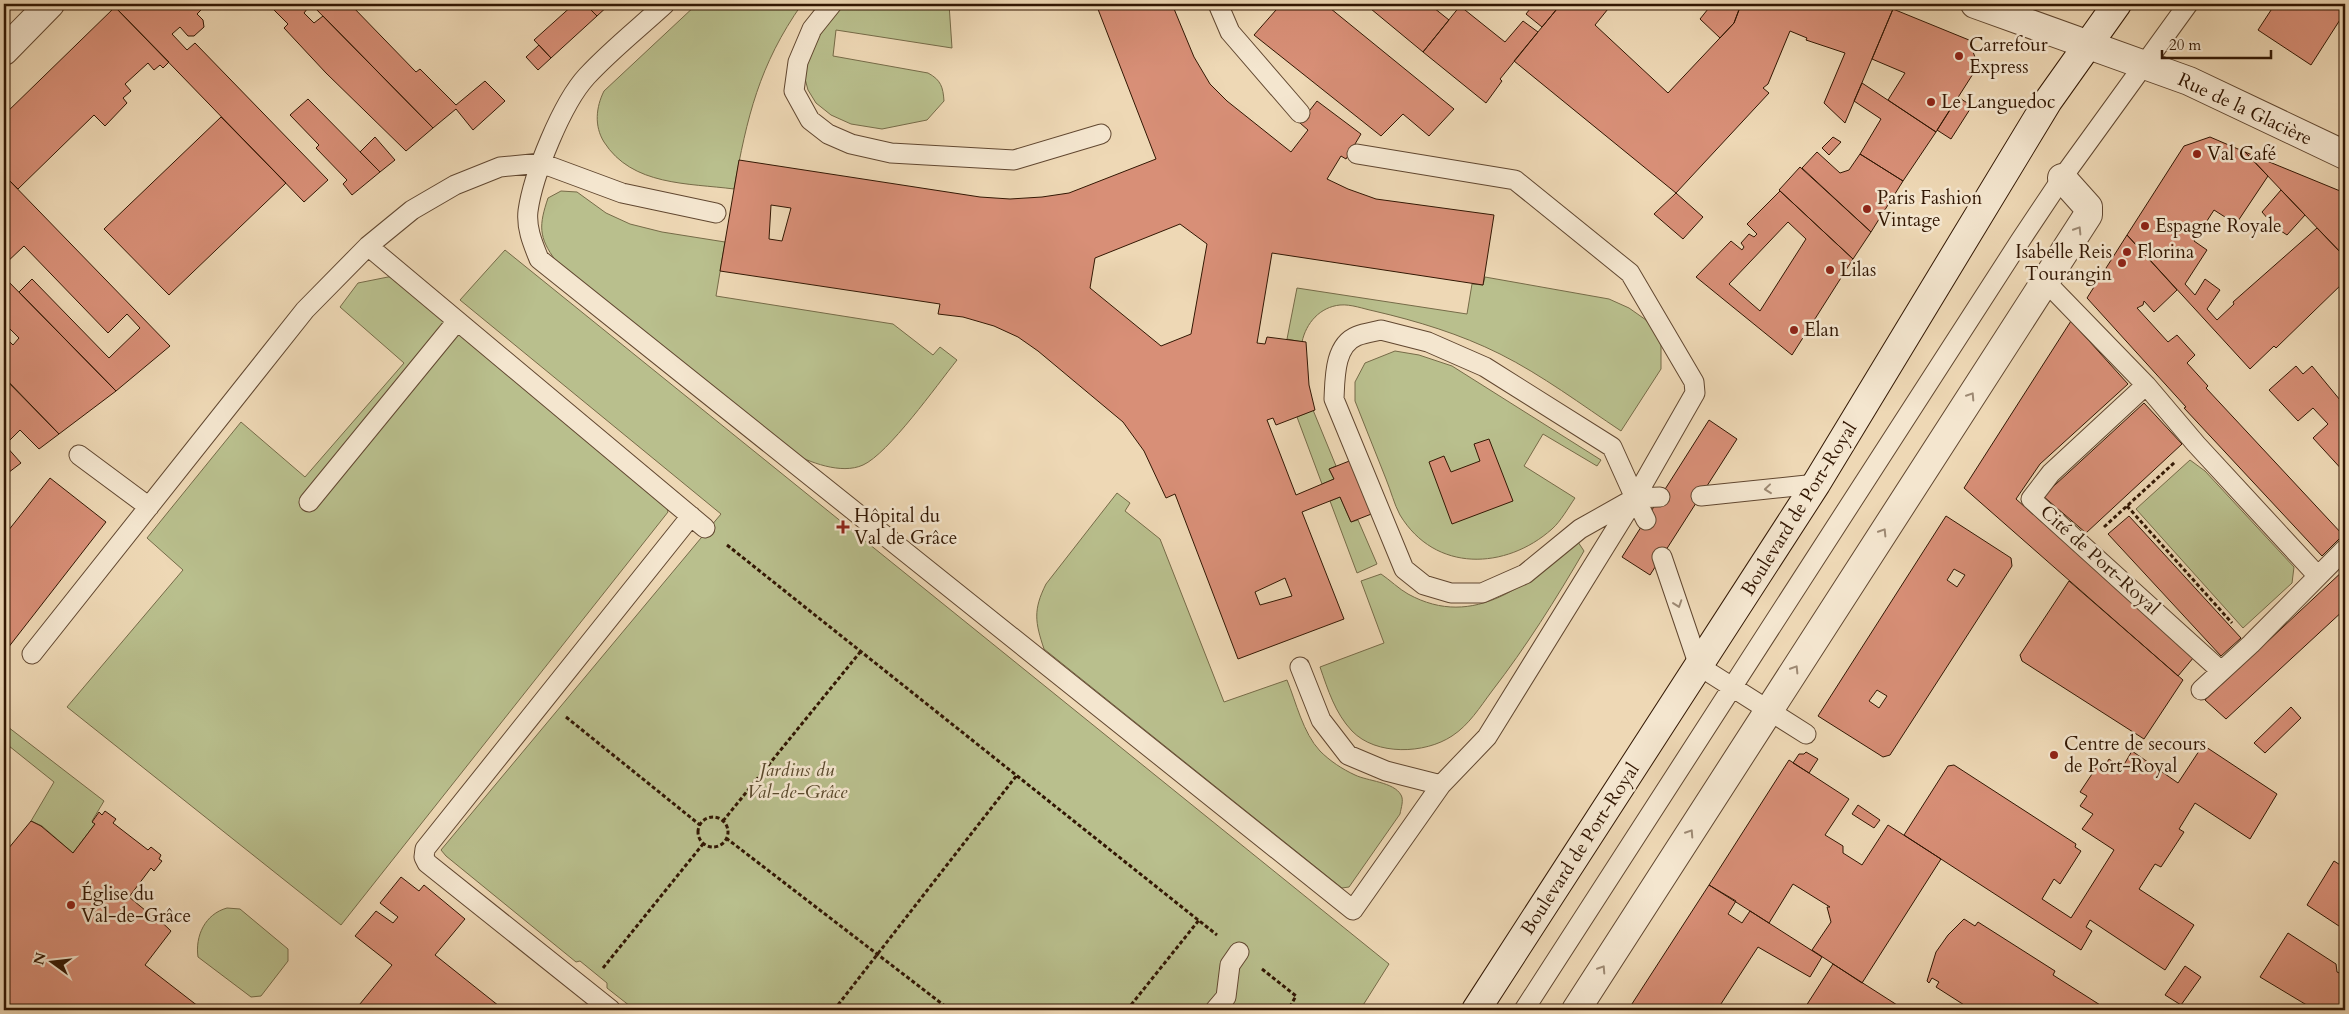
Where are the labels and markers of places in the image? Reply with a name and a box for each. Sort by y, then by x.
place label: Carrefour Express [1969,32,2048,80]
marker: Carrefour Express [1953,50,1965,62]
place label: Le Languedoc [1941,89,2056,115]
marker: Le Languedoc [1925,96,1937,108]
place label: Val Café [2207,141,2276,167]
marker: Val Café [2191,148,2203,160]
place label: Paris Fashion Vintage [1877,185,1983,233]
marker: Paris Fashion Vintage [1861,203,1873,215]
place label: Espagne Royale [2155,213,2282,239]
marker: Espagne Royale [2139,220,2151,232]
place label: Isabelle Reis Tourangin [2015,239,2112,287]
place label: Florina [2137,239,2194,265]
marker: Florina [2121,246,2133,258]
place label: Lilas [1840,257,1876,283]
marker: Isabelle Reis Tourangin [2116,257,2128,269]
marker: Lilas [1824,264,1836,276]
place label: Elan [1804,317,1840,343]
marker: Elan [1788,324,1800,336]
place label: Hôpital du Val de Grâce [854,503,957,551]
marker: Hôpital du Val de Grâce [836,520,850,534]
place label: Centre de secours de Port-Royal [2064,731,2206,779]
marker: Centre de secours de Port-Royal [2048,749,2060,761]
place label: Église du Val-de-Grâce [81,881,191,929]
marker: Église du Val-de-Grâce [65,899,77,911]

